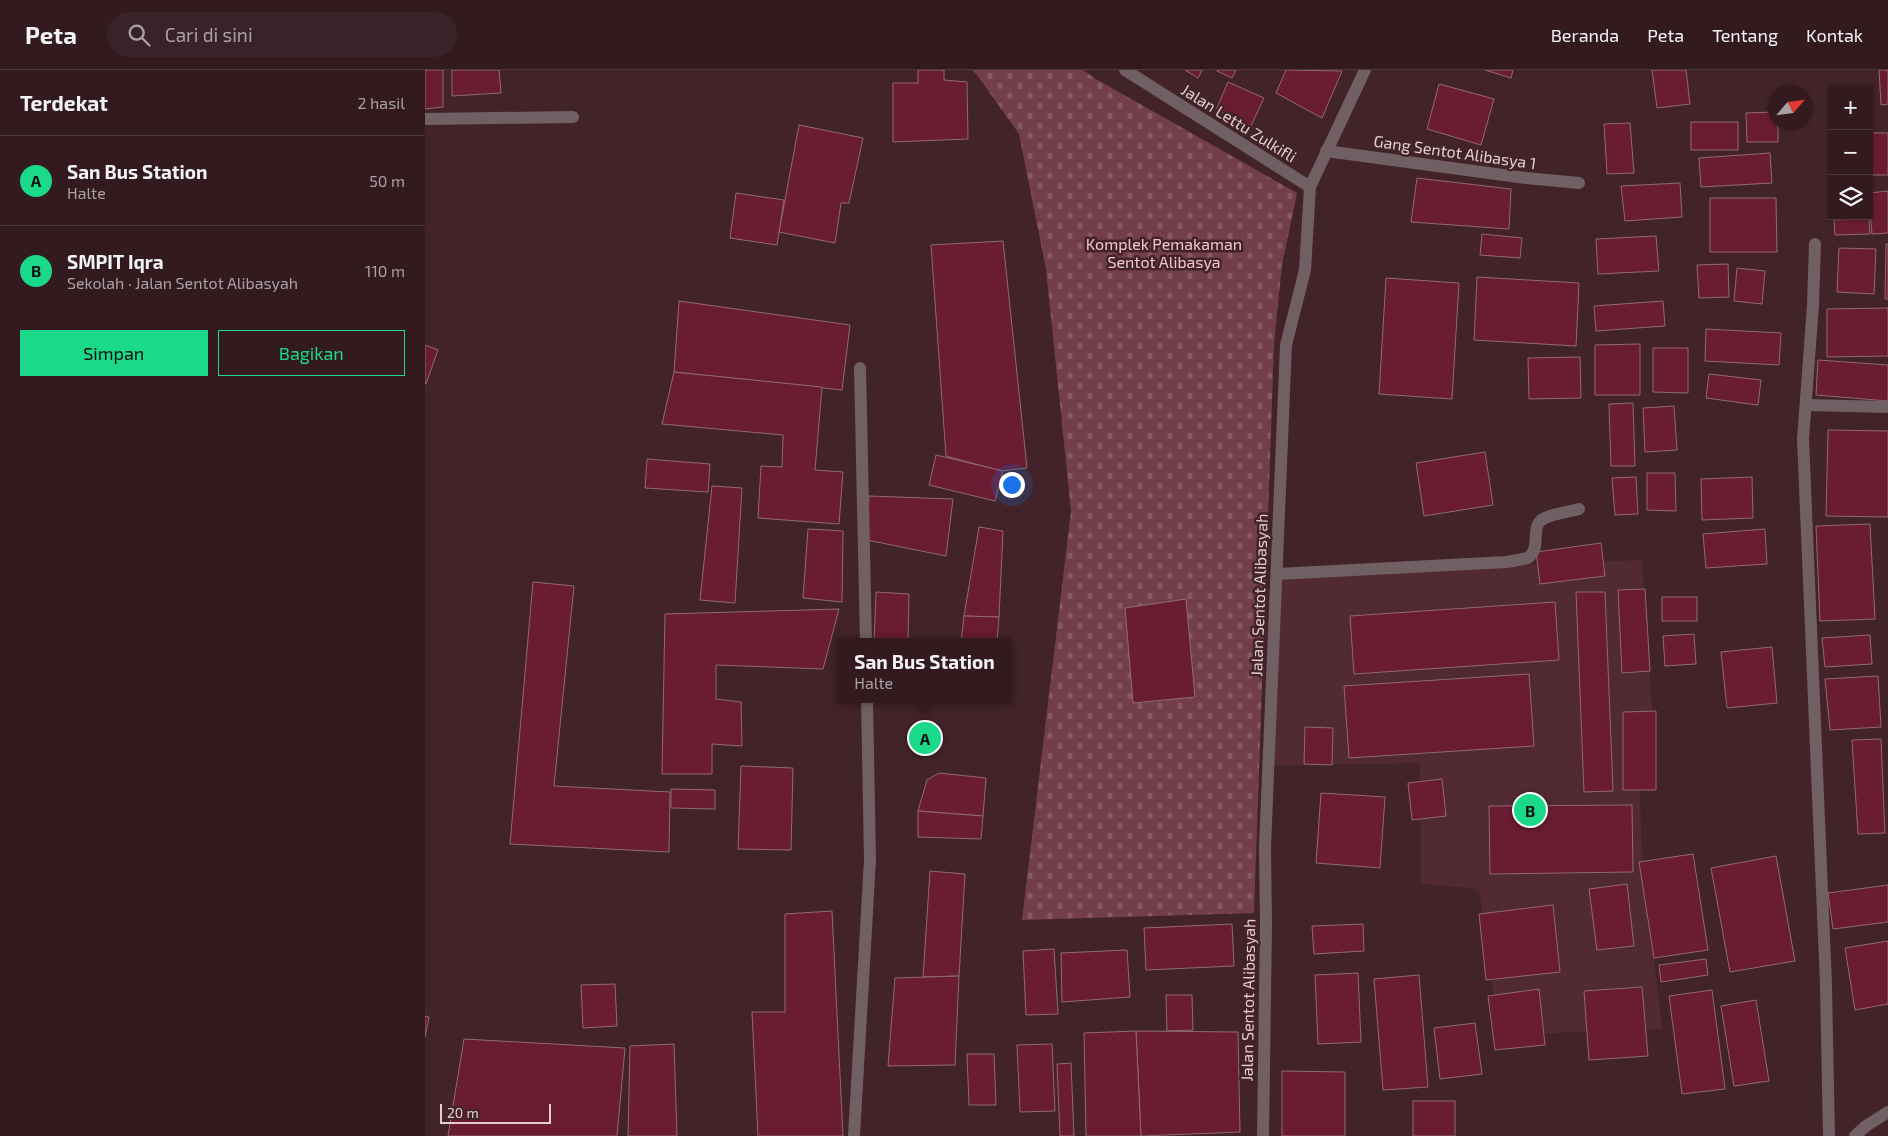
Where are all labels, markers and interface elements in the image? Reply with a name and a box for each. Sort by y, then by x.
search box [107,12,457,57]
text: Peta [25,20,77,49]
icon: search [125,21,153,49]
text: Cari di sini [165,23,253,46]
text: Beranda [1551,24,1619,46]
text: Peta [1647,24,1684,46]
text: Tentang [1712,24,1778,46]
text: Kontak [1806,24,1863,46]
street label: Jalan Lettu Zulkifli [1178,80,1300,166]
north arrow [1768,85,1813,130]
map controls [1828,85,1873,220]
button: + [1828,85,1873,130]
text: Terdekat [20,90,108,115]
text: 2 hasil [358,93,405,112]
button: − [1828,130,1873,175]
street label: Gang Sentot Alibasya 1 [1373,131,1537,172]
text: San Bus Station [67,160,207,183]
text: A [31,171,41,190]
text: 50 m [369,171,405,190]
button: layers [1828,175,1873,220]
text: Halte [67,183,106,202]
park label: Komplek Pemakaman Sentot Alibasya [1086,234,1242,271]
text: SMPIT Iqra [67,250,164,273]
text: B [31,261,41,280]
text: 110 m [365,261,405,280]
text: Sekolah · Jalan Sentot Alibasyah [67,273,298,292]
button: Simpan [20,330,208,376]
button: Bagikan [218,330,405,376]
your location [999,472,1025,498]
street label: Jalan Sentot Alibasyah [1246,513,1271,677]
popup [837,638,1012,703]
text: San Bus Station [854,650,995,673]
text: Halte [854,673,893,692]
pin: A [909,719,941,757]
pin: B [1514,791,1546,829]
street label: Jalan Sentot Alibasyah [1237,918,1258,1082]
scale bar [440,1101,551,1124]
text: 20 m [447,1104,479,1121]

